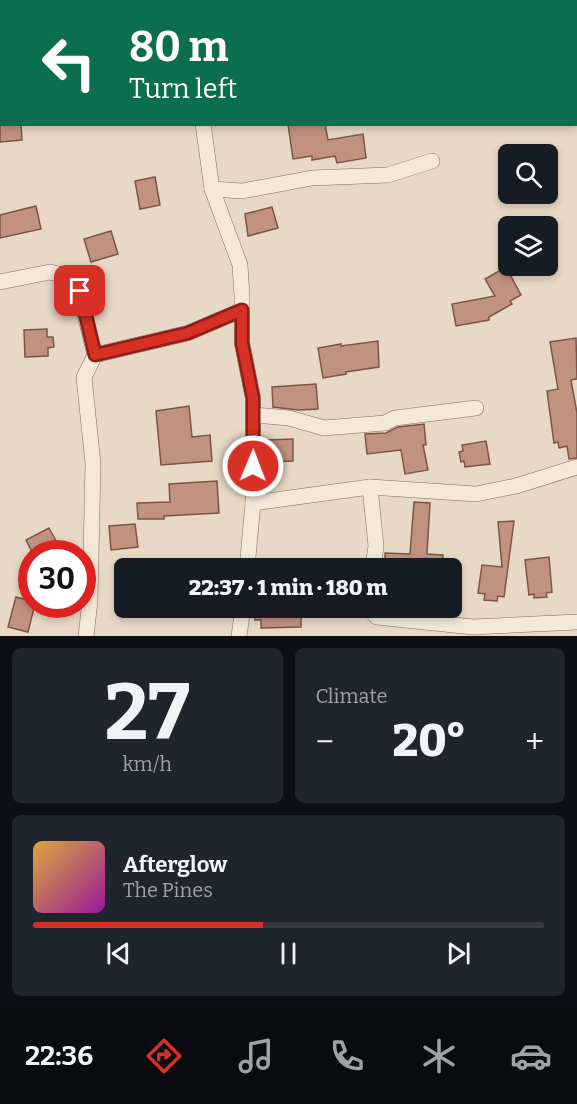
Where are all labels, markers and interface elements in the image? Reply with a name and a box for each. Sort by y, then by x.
text: 80 m [129,22,229,72]
icon: left [30,24,108,102]
text: Turn left [129,73,237,105]
map controls [498,144,558,276]
button: search [498,144,558,204]
button: layers [498,216,558,276]
pin [54,265,105,316]
icon: arrive [63,274,96,307]
position arrow [221,434,285,498]
speed limit sign: 30 [18,540,96,618]
text: 22:37 · 1 min · 180 m [189,574,387,601]
text: 27 [105,666,190,760]
text: Climate [316,684,387,708]
text: 20° [393,714,466,768]
text: − [316,722,334,762]
text: + [525,722,544,762]
text: km/h [123,752,172,776]
text: Afterglow [123,851,227,878]
text: The Pines [123,878,213,902]
icon: previous [102,937,135,970]
icon: pause [272,937,305,970]
icon: next [442,937,475,970]
icon: directions [143,1035,185,1077]
icon: music [235,1035,277,1077]
icon: phone [326,1035,368,1077]
icon: climate [418,1035,460,1077]
icon: car [510,1035,552,1077]
text: 22:36 [25,1040,93,1072]

